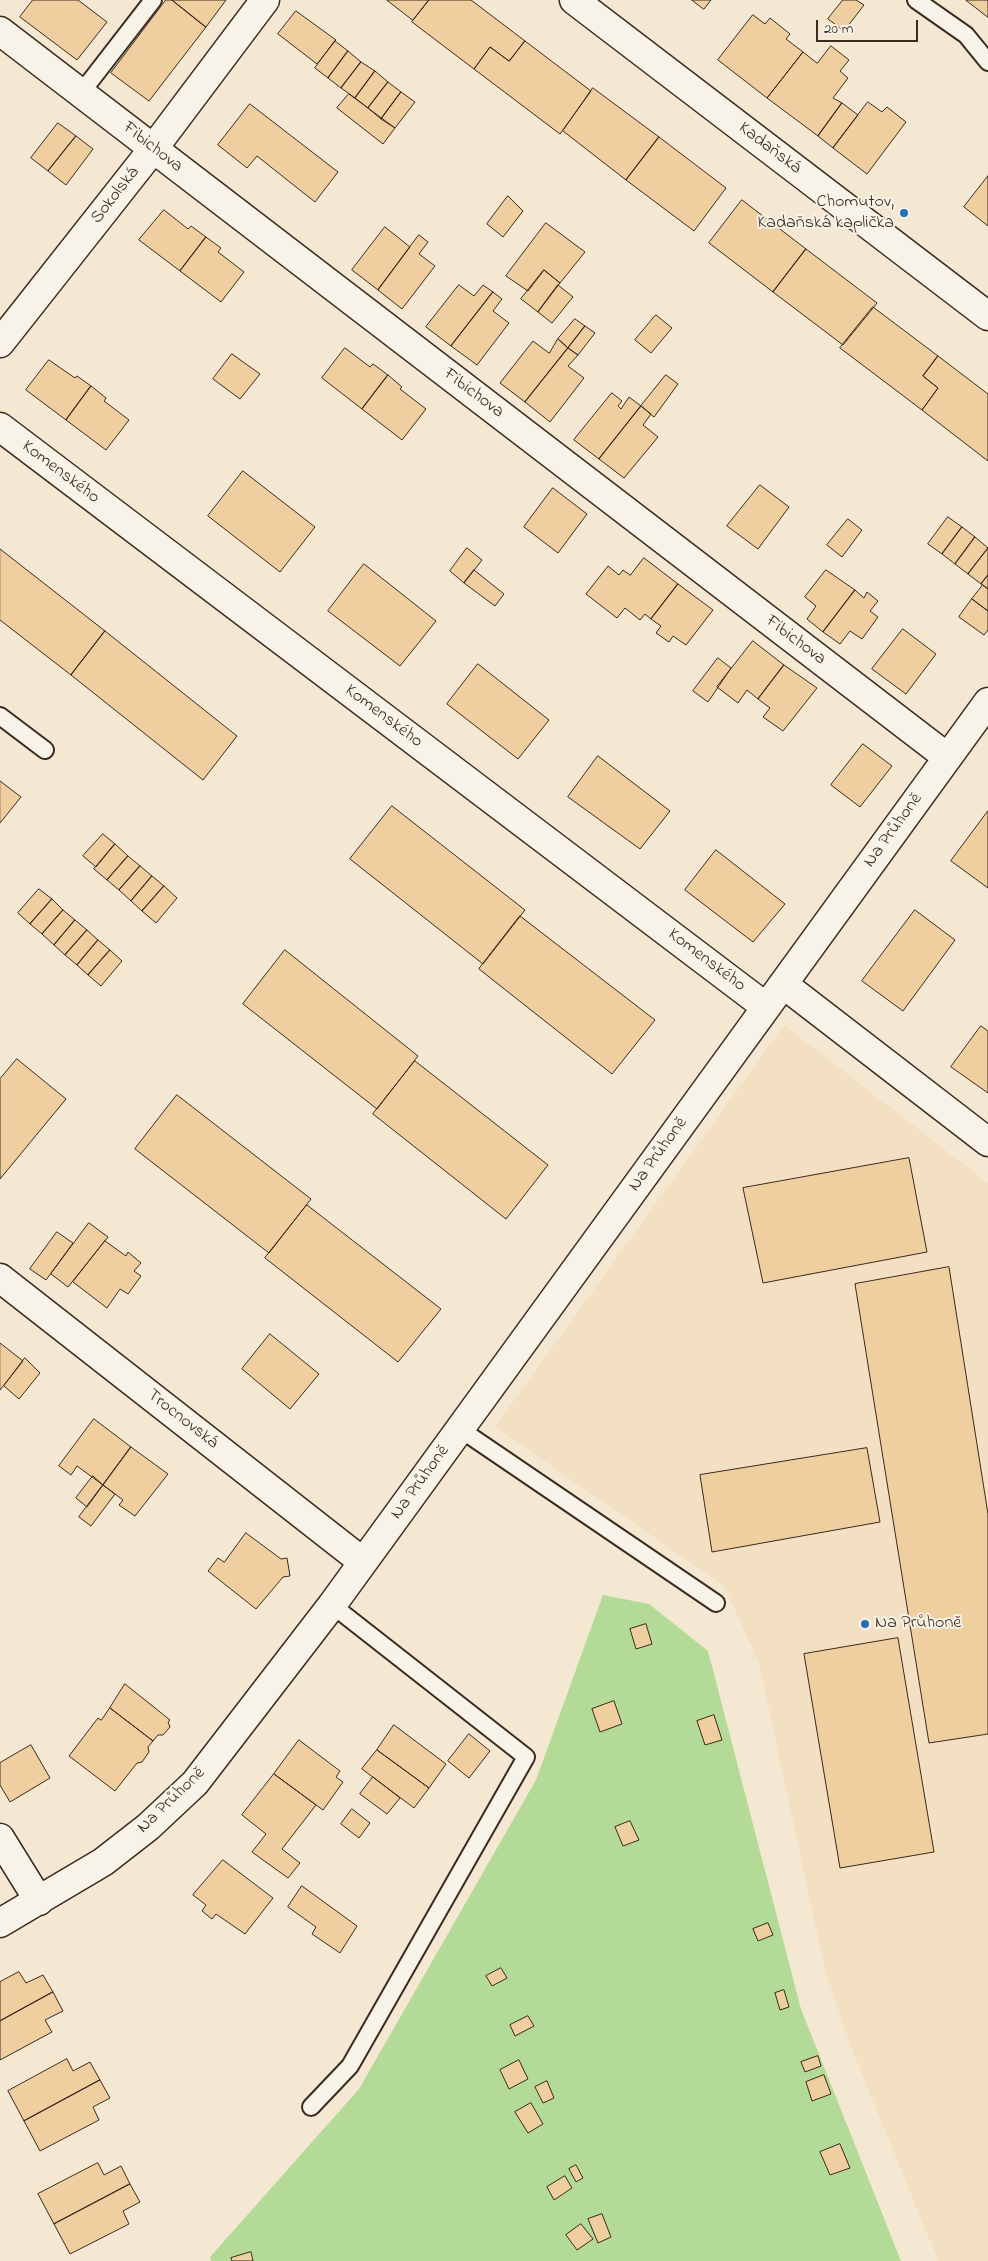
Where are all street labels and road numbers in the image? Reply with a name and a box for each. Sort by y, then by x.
street label: Fibichova [118,118,186,178]
street label: Kadaňská [733,118,805,180]
street label: Sokolská [87,163,145,229]
street label: Fibichova [438,364,508,424]
street label: Komenského [17,437,103,509]
street label: Fibichova [760,611,830,671]
street label: Komenského [340,681,426,753]
street label: Na Průhoně [860,790,928,872]
street label: Komenského [663,925,749,997]
street label: Na Průhoně [625,1114,693,1196]
street label: Trocnovská [142,1385,222,1455]
street label: Na Průhoně [387,1442,455,1524]
street label: Na Průhoně [133,1763,211,1839]

